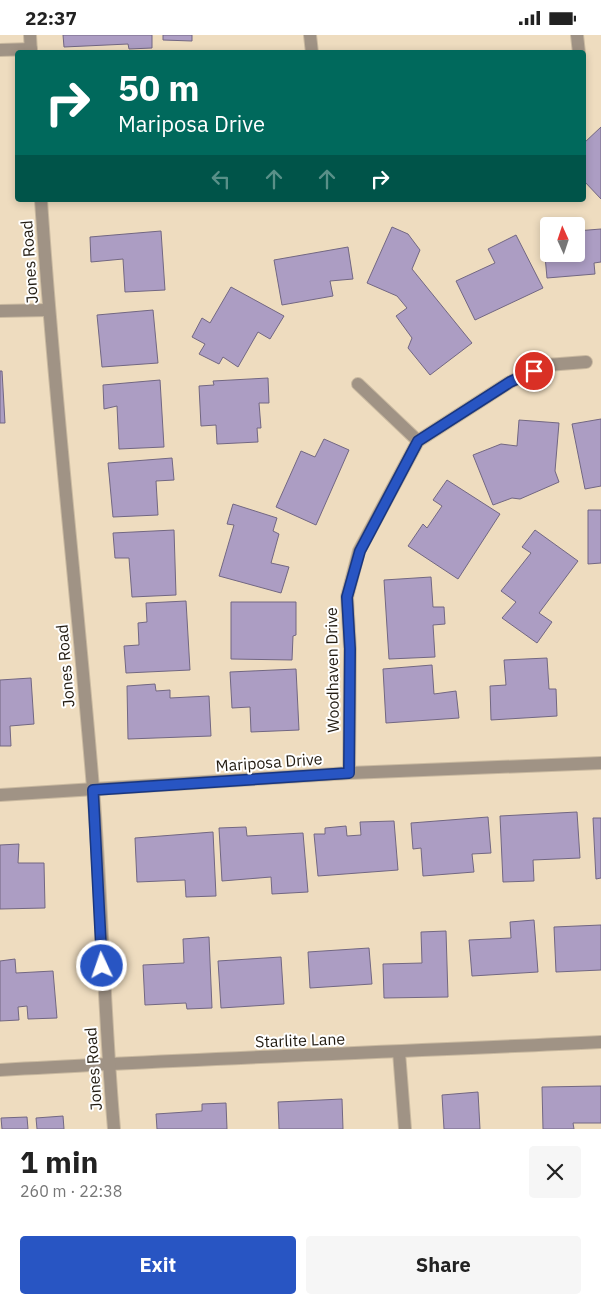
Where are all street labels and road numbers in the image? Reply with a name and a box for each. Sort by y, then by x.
street label: Jones Road [16,220,42,304]
street label: Woodhaven Drive [321,607,343,733]
street label: Jones Road [51,624,79,708]
street label: Mariposa Drive [215,748,323,776]
street label: Jones Road [80,1027,106,1111]
street label: Starlite Lane [255,1028,346,1052]

